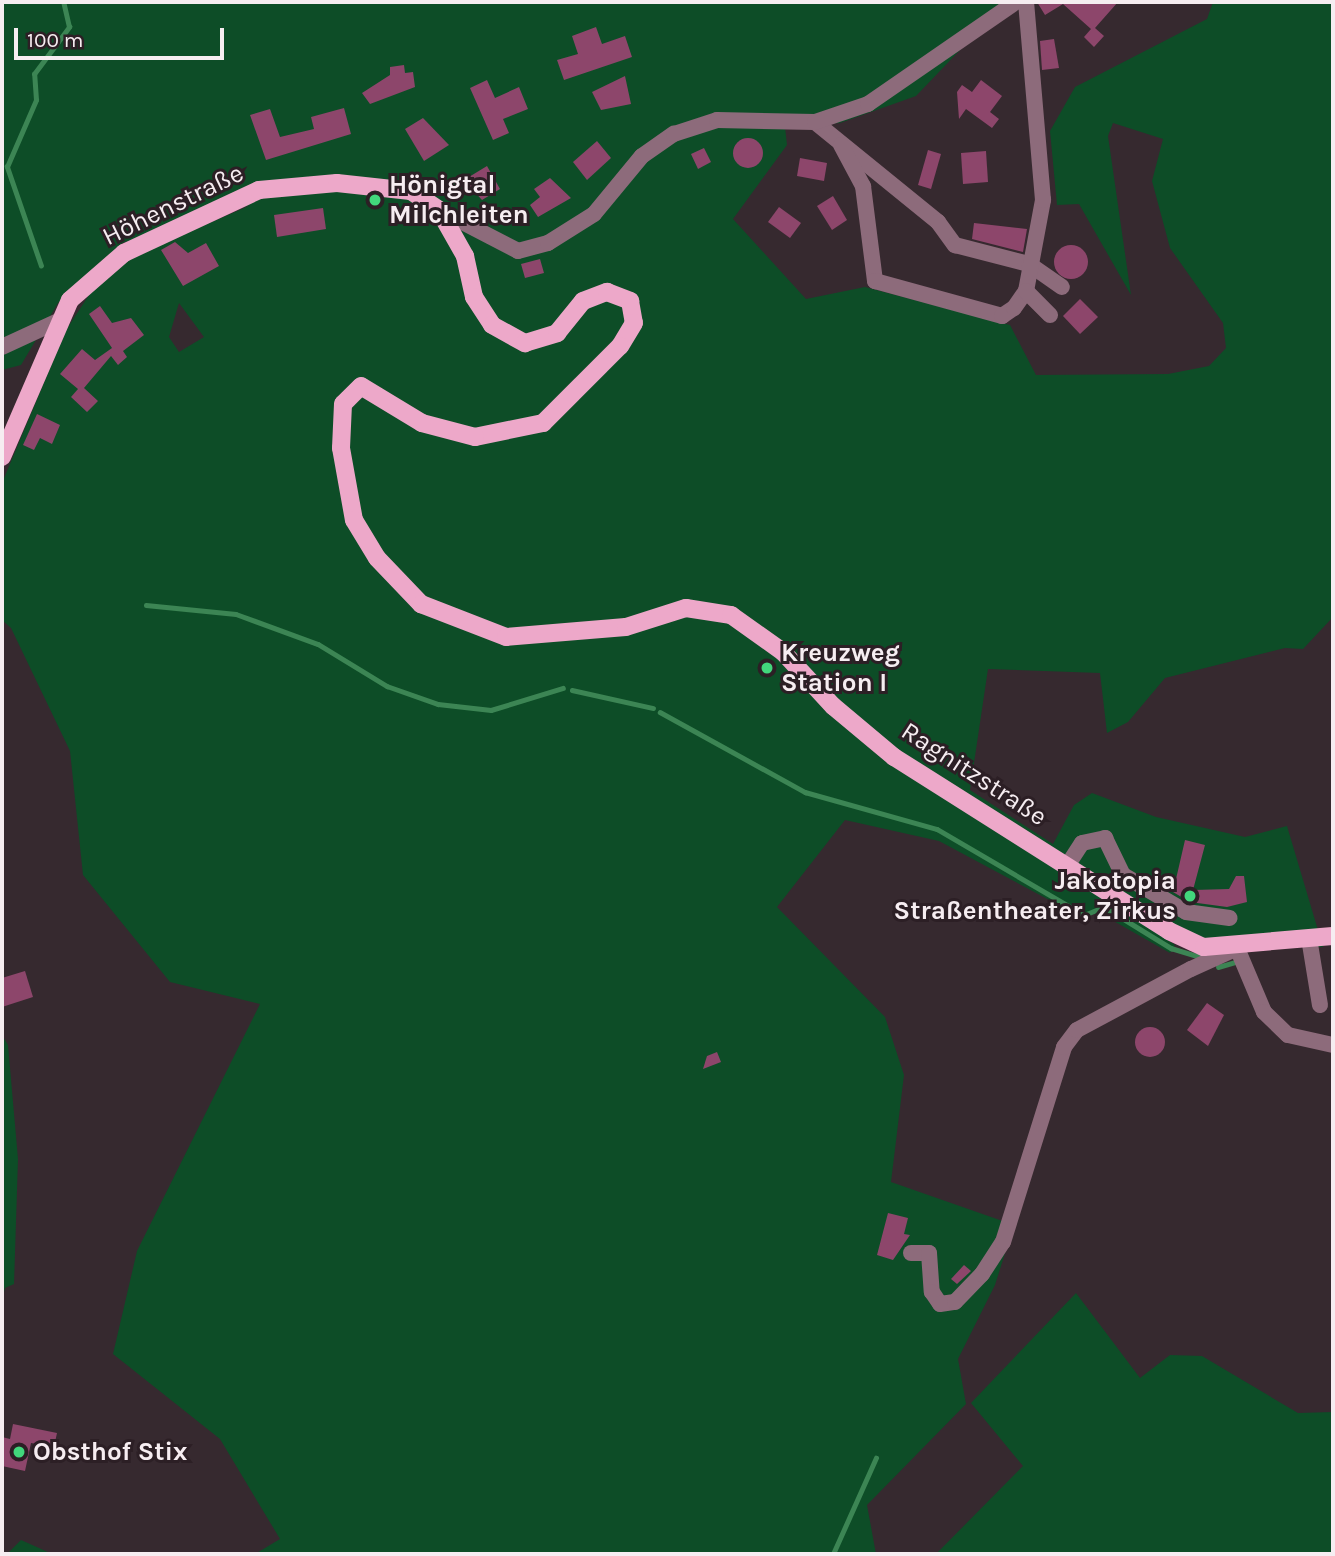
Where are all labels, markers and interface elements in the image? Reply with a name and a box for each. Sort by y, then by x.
scale bar [18,14,228,58]
text: 100 m [27,28,84,52]
street label: Höhenstraße [98,157,248,253]
place label: Hönigtal Milchleiten [389,169,529,230]
marker: Hönigtal Milchleiten [367,192,383,208]
place label: Kreuzweg Station I [781,637,900,698]
marker: Kreuzweg Station I [759,660,775,676]
street label: Ragnitzstraße [896,715,1052,833]
place label: Jakotopia Straßentheater, Zirkus [894,865,1176,926]
marker: Jakotopia Straßentheater, Zirkus [1182,888,1198,904]
place label: Obsthof Stix [33,1436,187,1468]
marker: Obsthof Stix [11,1444,27,1460]

